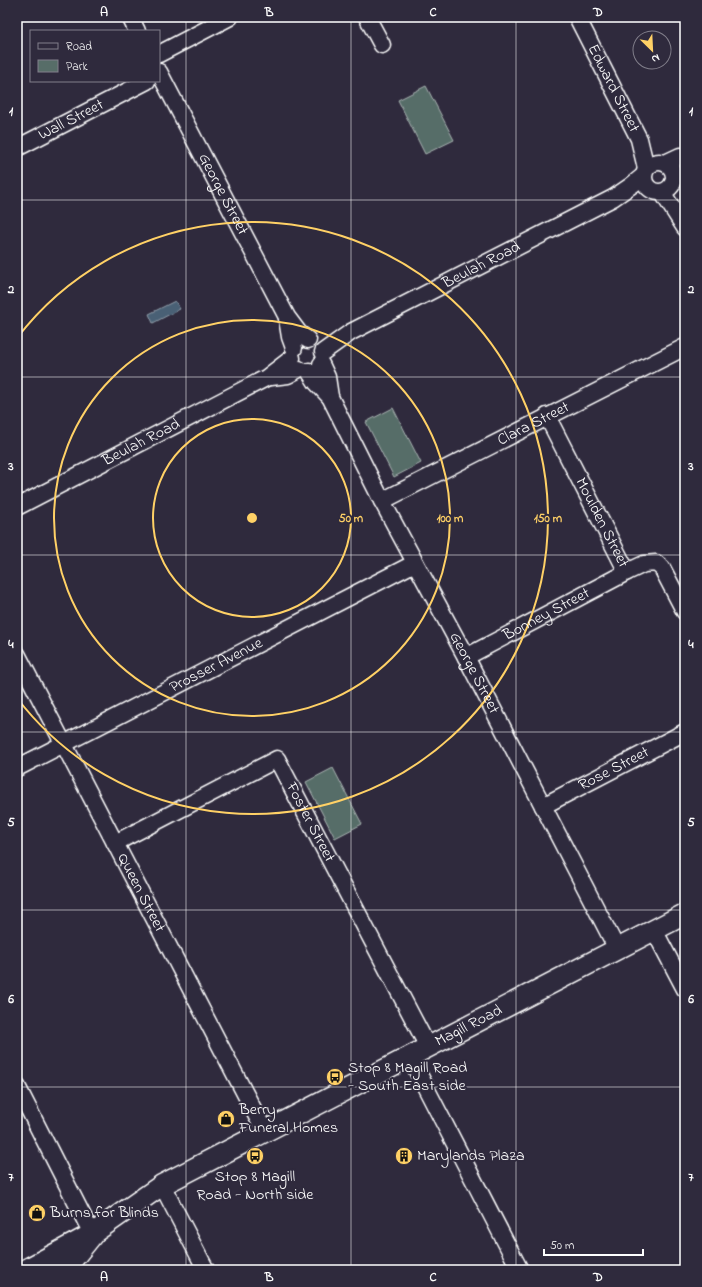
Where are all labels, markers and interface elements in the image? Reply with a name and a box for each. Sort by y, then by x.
text: A [100,3,108,22]
text: B [264,3,274,22]
text: C [429,3,437,22]
text: D [592,3,603,22]
legend [30,30,160,82]
north arrow [632,30,672,70]
text: Road [66,38,92,56]
street label: Edward Street [581,40,646,137]
text: N [649,49,662,67]
text: Park [66,58,88,76]
street label: Wall Street [34,93,109,147]
text: 1 [9,102,14,121]
text: 1 [689,102,694,121]
street label: George Street [192,149,254,240]
street label: Beulah Road [437,235,525,296]
text: 2 [7,280,15,299]
text: 2 [687,280,695,299]
street label: Clara Street [493,395,574,452]
street label: Beulah Road [97,412,185,473]
text: 3 [7,457,14,476]
text: 3 [687,457,694,476]
street label: Moulden Street [569,474,635,573]
text: 50 m [339,510,364,528]
text: 100 m [437,510,464,528]
text: 150 m [534,510,563,528]
centre of rings [245,511,259,525]
street label: Bonney Street [498,581,595,648]
street label: George Street [443,628,506,719]
street label: Prosser Avenue [165,631,268,699]
text: 4 [7,635,14,654]
text: 4 [687,635,694,654]
street label: Rose Street [574,740,654,797]
street label: Foster Street [279,777,341,867]
text: 5 [7,813,15,832]
text: 5 [687,813,695,832]
street label: Queen Street [110,849,172,937]
text: 6 [7,990,14,1009]
text: 6 [687,990,694,1009]
street label: Magill Road [431,999,507,1053]
place label: Stop 8 Magill Road - South East side [348,1056,467,1098]
bus stop icon: Stop 8 Magill Road - South East side [325,1067,345,1087]
place label: Berry Funeral Homes [238,1098,338,1140]
shop icon: Berry Funeral Homes [216,1109,236,1129]
place label: Marylands Plaza [417,1144,525,1168]
bus stop icon: Stop 8 Magill Road - North side [245,1146,265,1166]
building icon: Marylands Plaza [394,1146,414,1166]
place label: Stop 8 Magill Road - North side [196,1165,314,1207]
text: 7 [8,1168,14,1187]
text: 7 [688,1168,694,1187]
place label: Burns for Blinds [49,1201,159,1225]
shop icon: Burns for Blinds [27,1203,47,1223]
scale bar [544,1231,643,1257]
text: 50 m [550,1237,574,1255]
text: A [100,1268,108,1287]
text: B [264,1268,274,1287]
text: C [429,1268,437,1287]
text: D [592,1268,603,1287]

